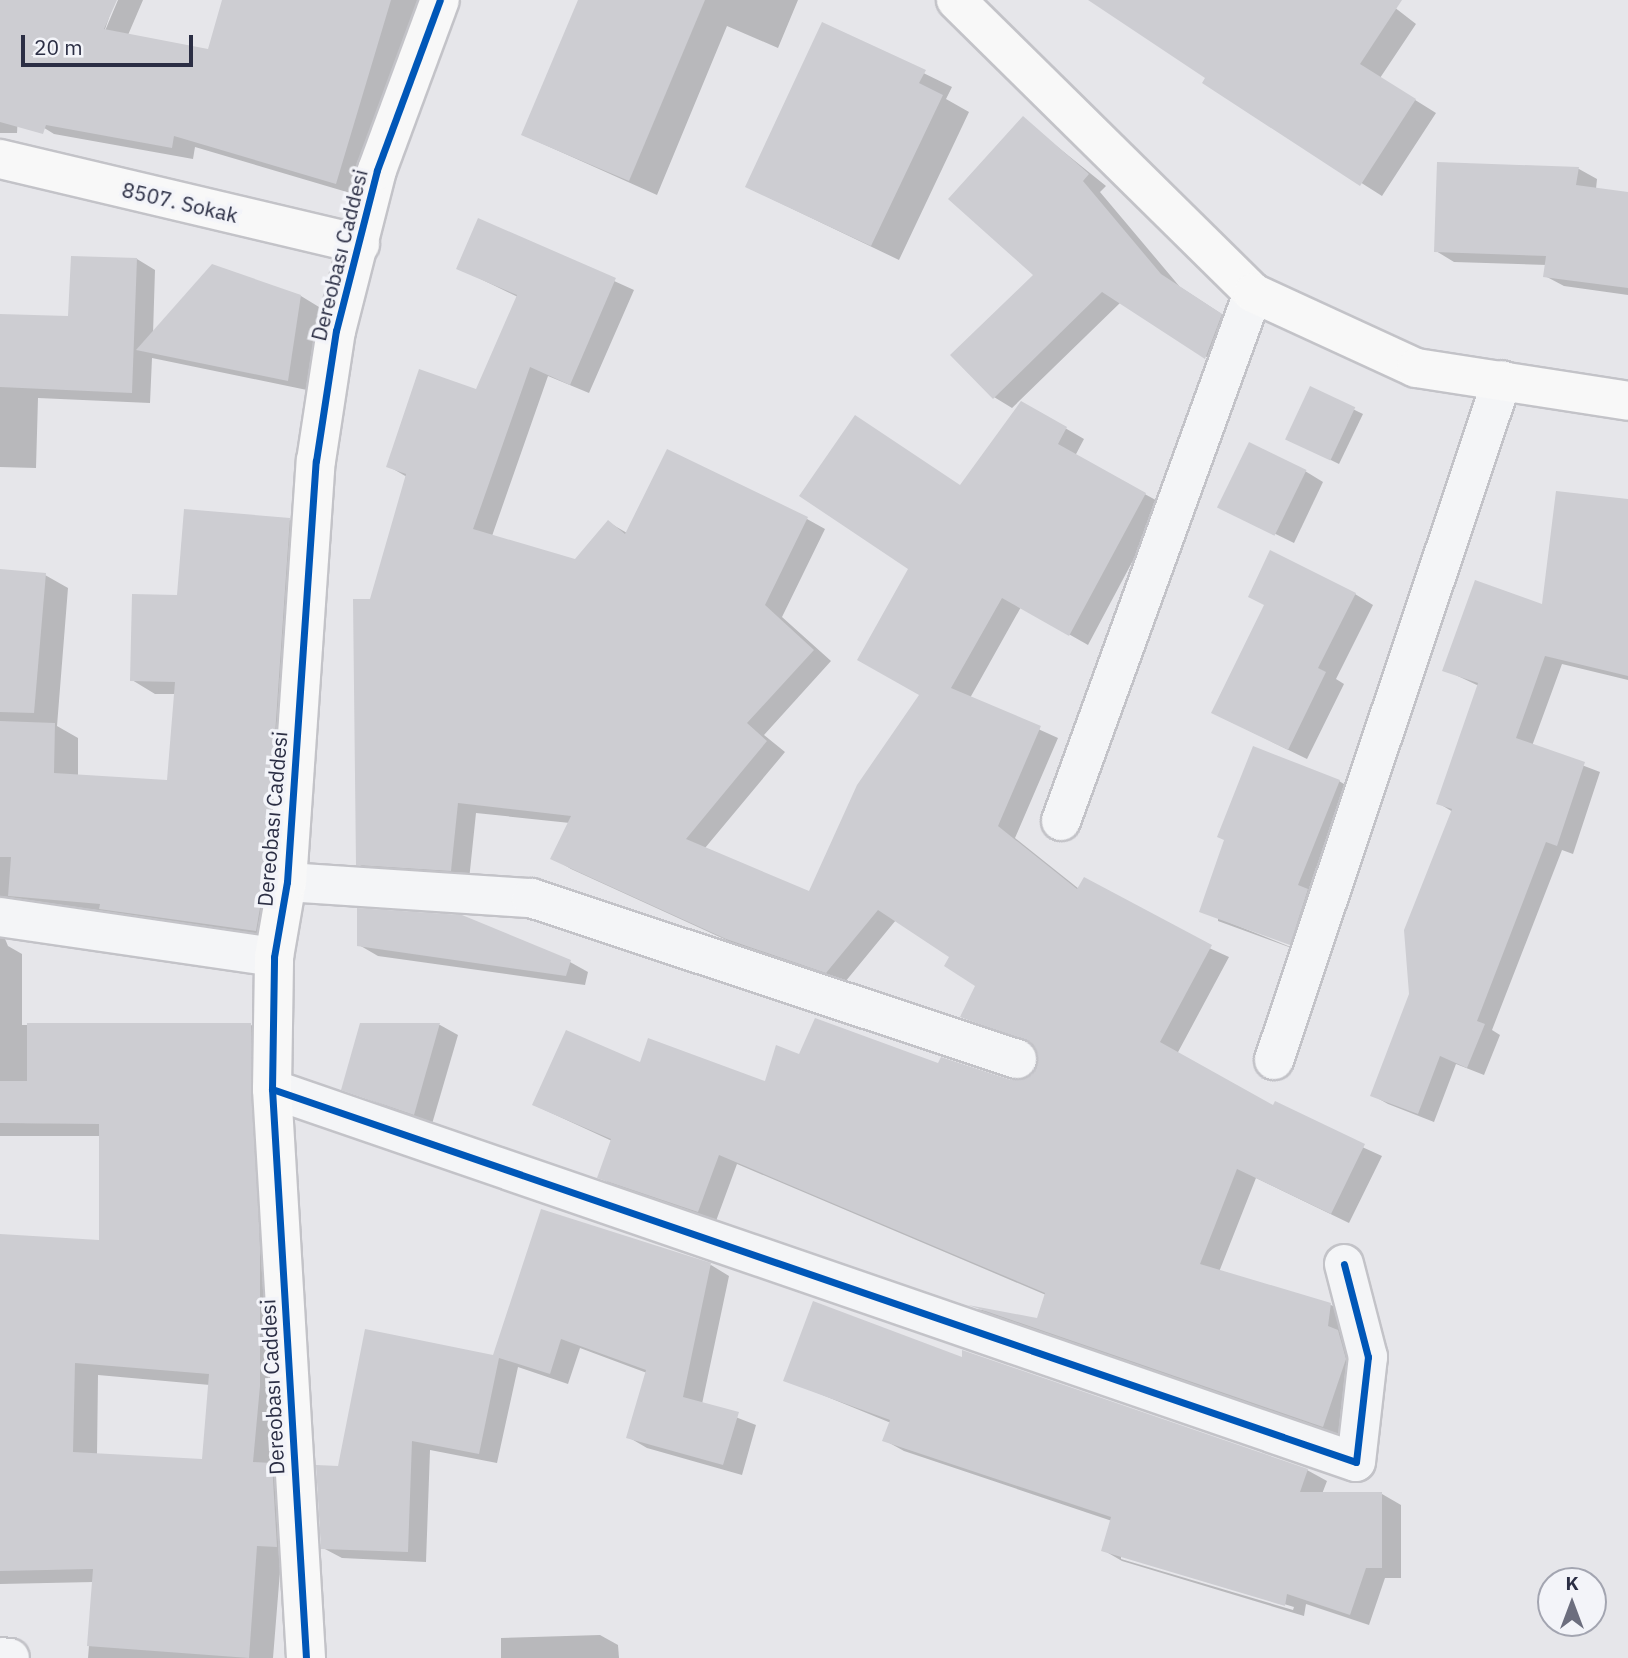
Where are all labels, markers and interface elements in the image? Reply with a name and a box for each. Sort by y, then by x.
scale bar [24,21,196,65]
text: 20 m [34,33,83,61]
street label: Dereobası Caddesi [305,167,373,343]
street label: 8507. Sokak [120,176,240,228]
street label: Dereobası Caddesi [252,730,292,908]
street label: Dereobası Caddesi [255,1298,289,1476]
north arrow [1537,1567,1607,1637]
text: K [1565,1571,1579,1595]

